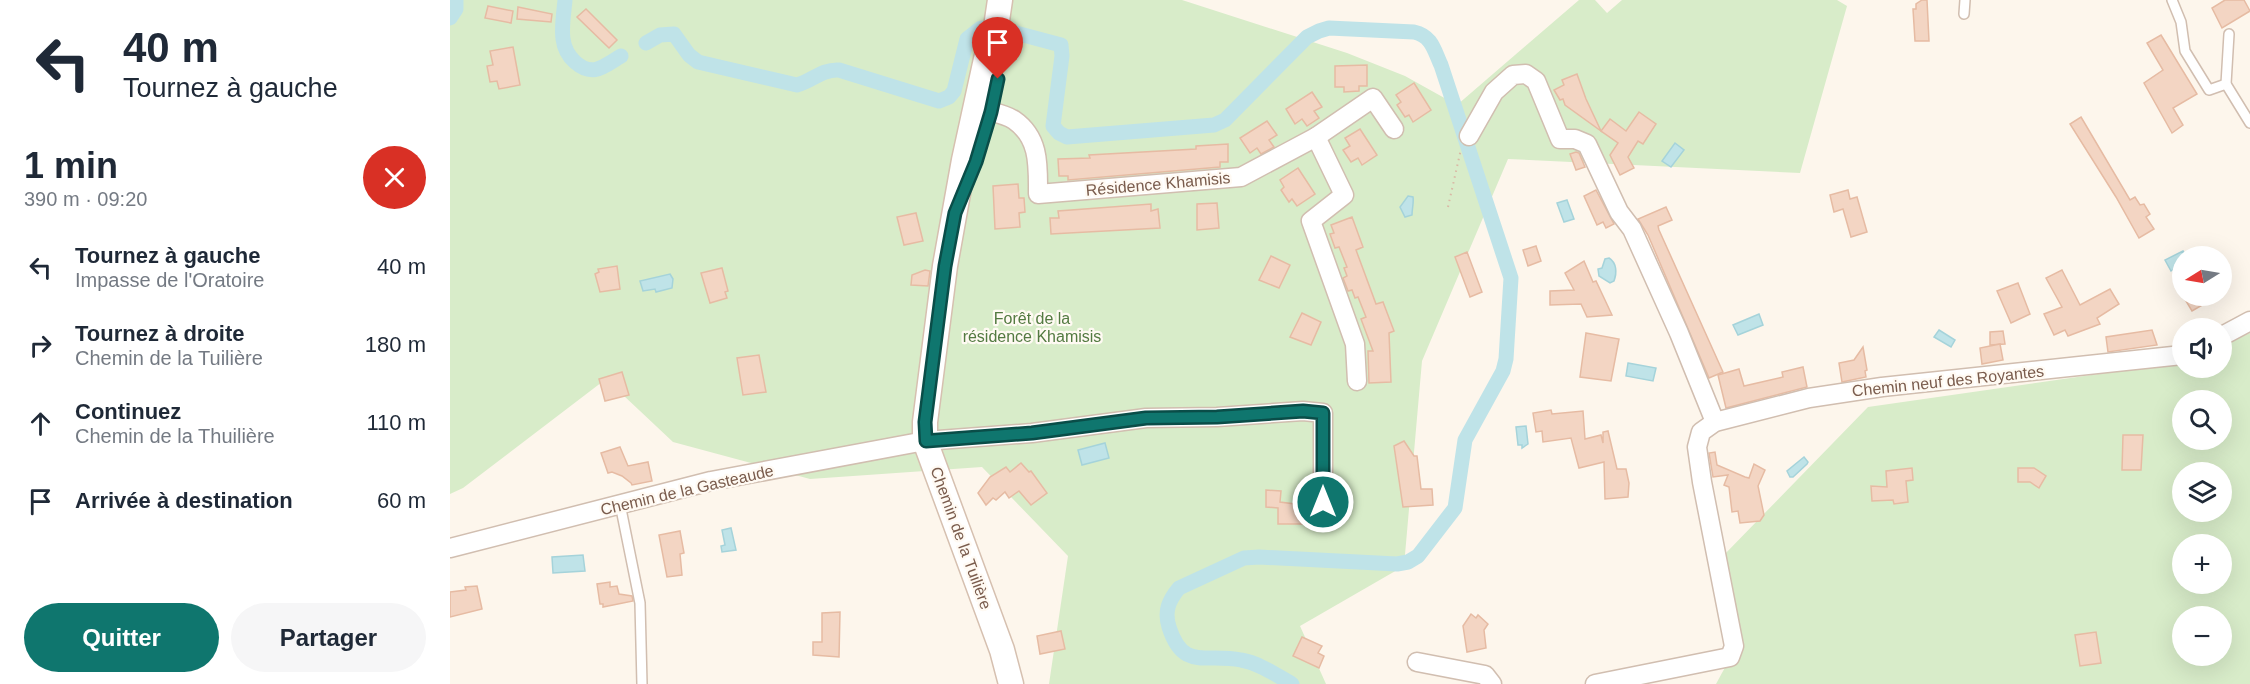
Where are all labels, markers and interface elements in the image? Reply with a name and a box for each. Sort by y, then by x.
pin [972,17,1023,79]
icon: left [24,24,102,102]
text: 40 m [123,24,219,71]
icon: arrive [981,26,1014,59]
text: Tournez à gauche [123,73,338,103]
text: 1 min [24,145,118,186]
button: close [363,146,426,209]
street label: Résidence Khamisis [1085,169,1231,199]
text: 390 m · 09:20 [24,188,147,210]
text: Tournez à gauche [75,243,260,268]
north arrow [2172,246,2232,306]
map controls [2172,246,2232,666]
icon: left [24,251,57,284]
text: 40 m [377,254,426,279]
text: Impasse de l'Oratoire [75,269,264,291]
park label: Forêt de la résidence Khamisis [963,310,1101,345]
button: sound [2172,318,2232,378]
text: Tournez à droite [75,321,245,346]
icon: right [24,329,57,362]
text: 180 m [365,332,426,357]
text: Chemin de la Tuilière [75,347,263,369]
street label: Chemin neuf des Royantes [1851,362,2045,400]
button: search [2172,390,2232,450]
text: Continuez [75,399,181,424]
icon: ahead [24,407,57,440]
text: 110 m [366,410,426,435]
text: Chemin de la Thuilière [75,425,275,447]
street label: Chemin de la Gasteaude [599,462,775,518]
button: layers [2172,462,2232,522]
street label: Chemin de la Tuilière [927,464,995,612]
position arrow [1291,470,1355,534]
icon: arrive [24,485,57,518]
text: Arrivée à destination [75,488,293,513]
text: 60 m [377,488,426,513]
button: + [2172,534,2232,594]
button: Quitter [24,603,219,672]
button: Partager [231,603,426,672]
button: − [2172,606,2232,666]

